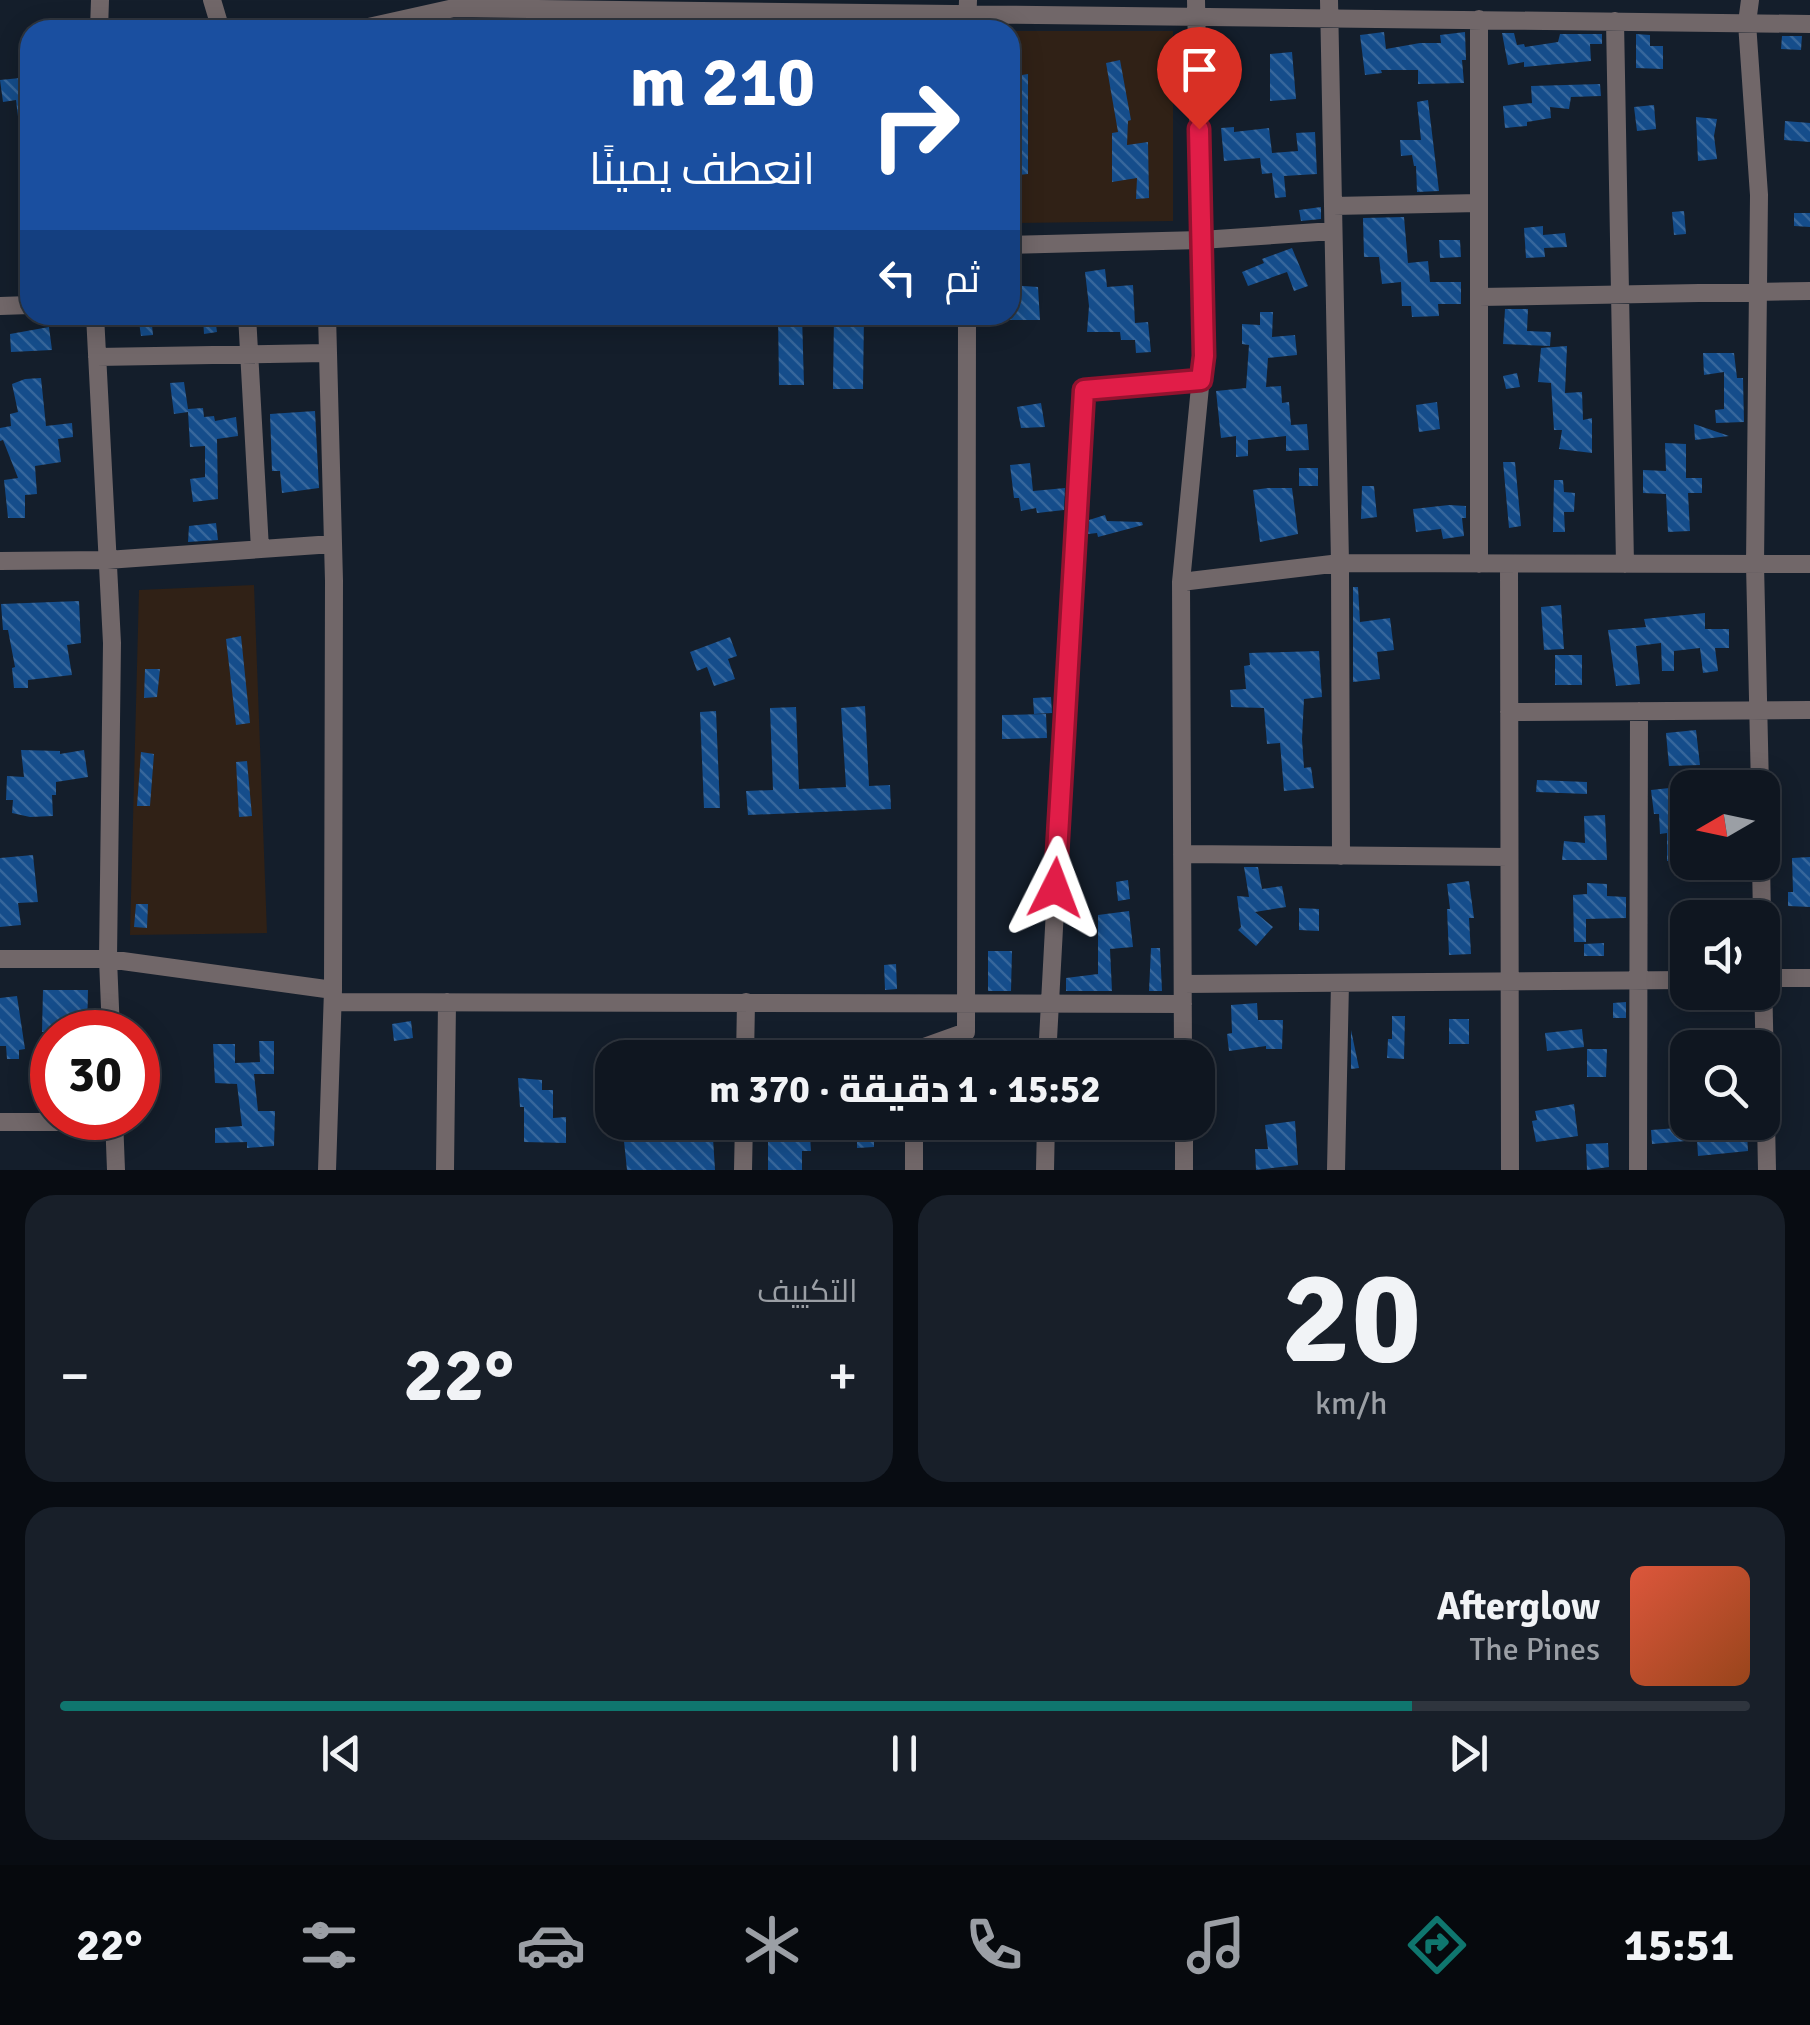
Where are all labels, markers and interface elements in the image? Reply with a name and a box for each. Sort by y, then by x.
pin [1157,27,1242,130]
text: 210 m [630,39,815,125]
icon: arrive [1172,42,1227,97]
icon: right [850,60,980,190]
text: انعطف يمينًا [589,142,815,197]
icon: left [870,250,925,305]
text: ثم [945,256,980,303]
north arrow [1670,770,1780,880]
map controls [1670,770,1780,1140]
position arrow [1003,836,1107,940]
button: sound [1670,900,1780,1010]
speed limit sign: 30 [30,1010,160,1140]
button: search [1670,1030,1780,1140]
text: 15:52 · 1 دقيقة · 370 m [709,1066,1101,1113]
text: 20 [1281,1239,1421,1399]
text: التكييف [757,1272,858,1311]
text: 22° [403,1329,514,1422]
text: − [60,1342,90,1410]
text: + [828,1342,858,1410]
text: km/h [1315,1384,1388,1423]
text: Afterglow [1437,1583,1600,1630]
text: The Pines [1469,1630,1600,1669]
icon: previous [314,1726,369,1781]
icon: pause [877,1726,932,1781]
icon: next [1441,1726,1496,1781]
icon: filters [294,1910,364,1980]
icon: car [516,1910,586,1980]
icon: climate [737,1910,807,1980]
icon: phone [959,1910,1029,1980]
icon: music [1181,1910,1251,1980]
icon: directions [1402,1910,1472,1980]
text: 22° [76,1918,142,1973]
text: 15:51 [1624,1918,1734,1973]

